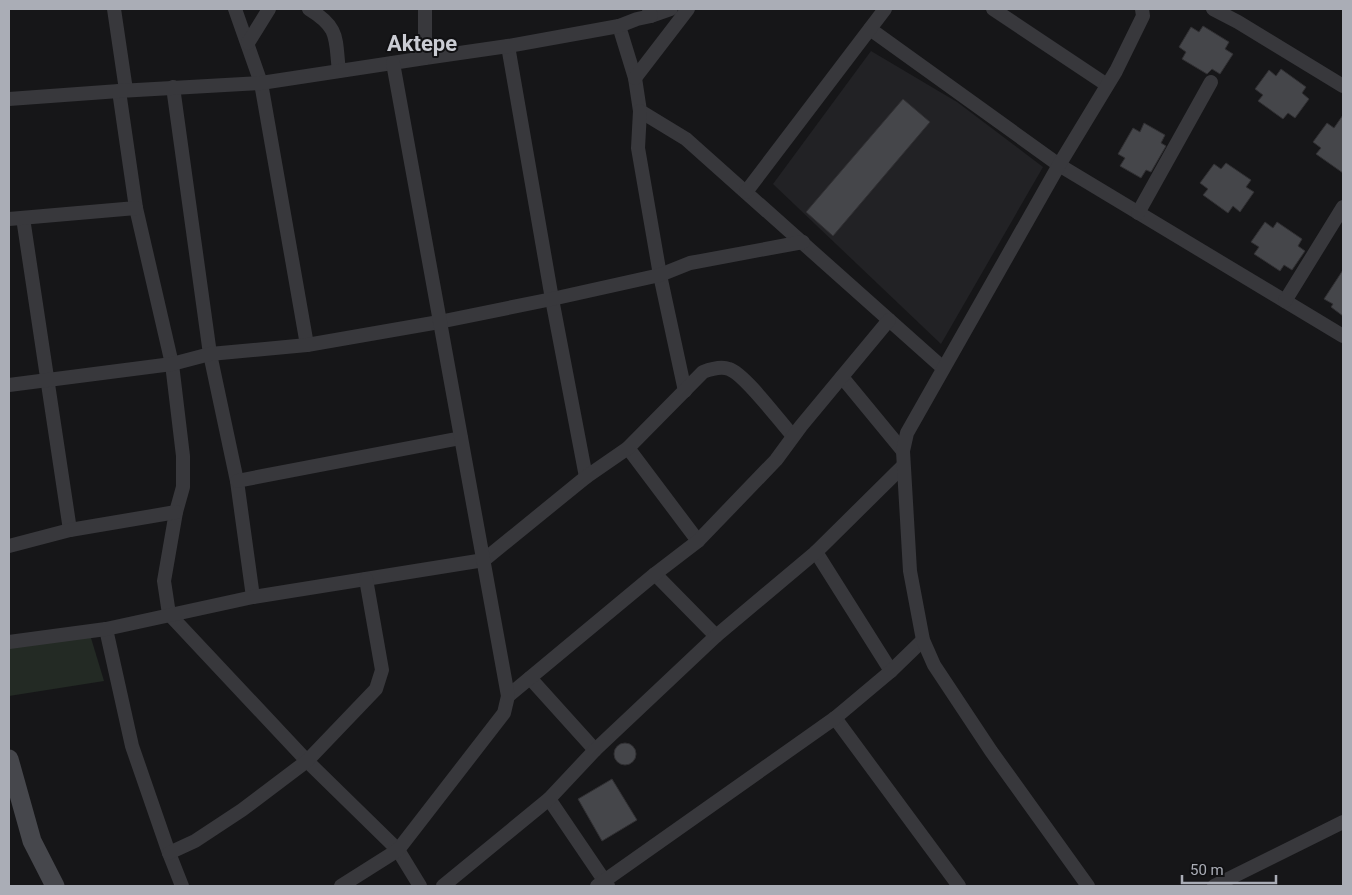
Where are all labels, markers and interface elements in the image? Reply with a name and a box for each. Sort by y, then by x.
district label: Aktepe [387,31,457,56]
scale bar [1182,852,1276,884]
text: 50 m [1190,861,1224,879]

